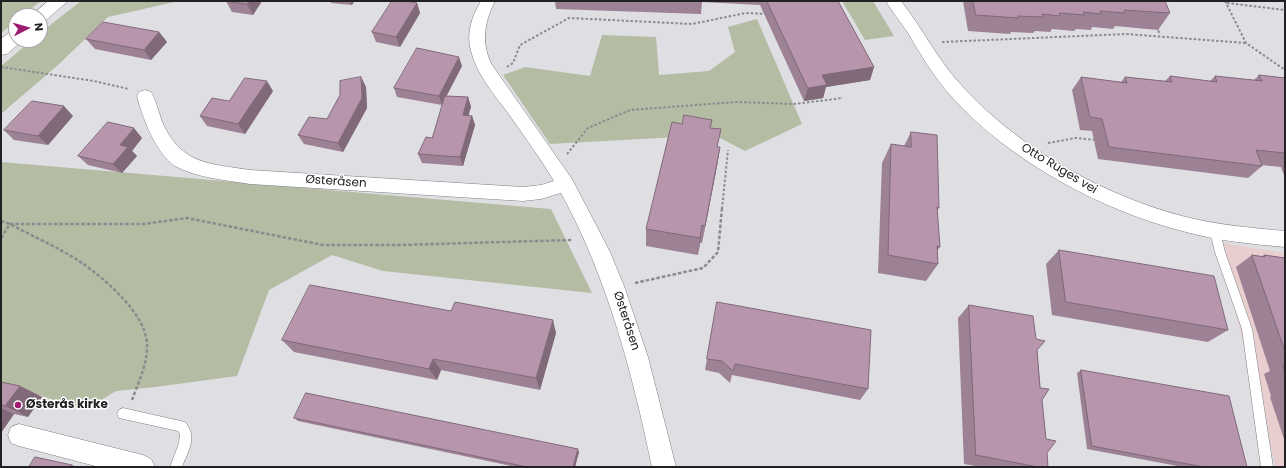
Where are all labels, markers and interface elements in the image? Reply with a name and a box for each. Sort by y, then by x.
north arrow [8,8,48,48]
text: N [31,22,47,32]
street label: Otto Ruges vei [1018,141,1100,197]
street label: Østeråsen [305,173,367,191]
street label: Østeråsen [610,290,642,352]
place label: Østerås kirke [26,398,108,412]
marker: Østerås kirke [13,400,23,410]

